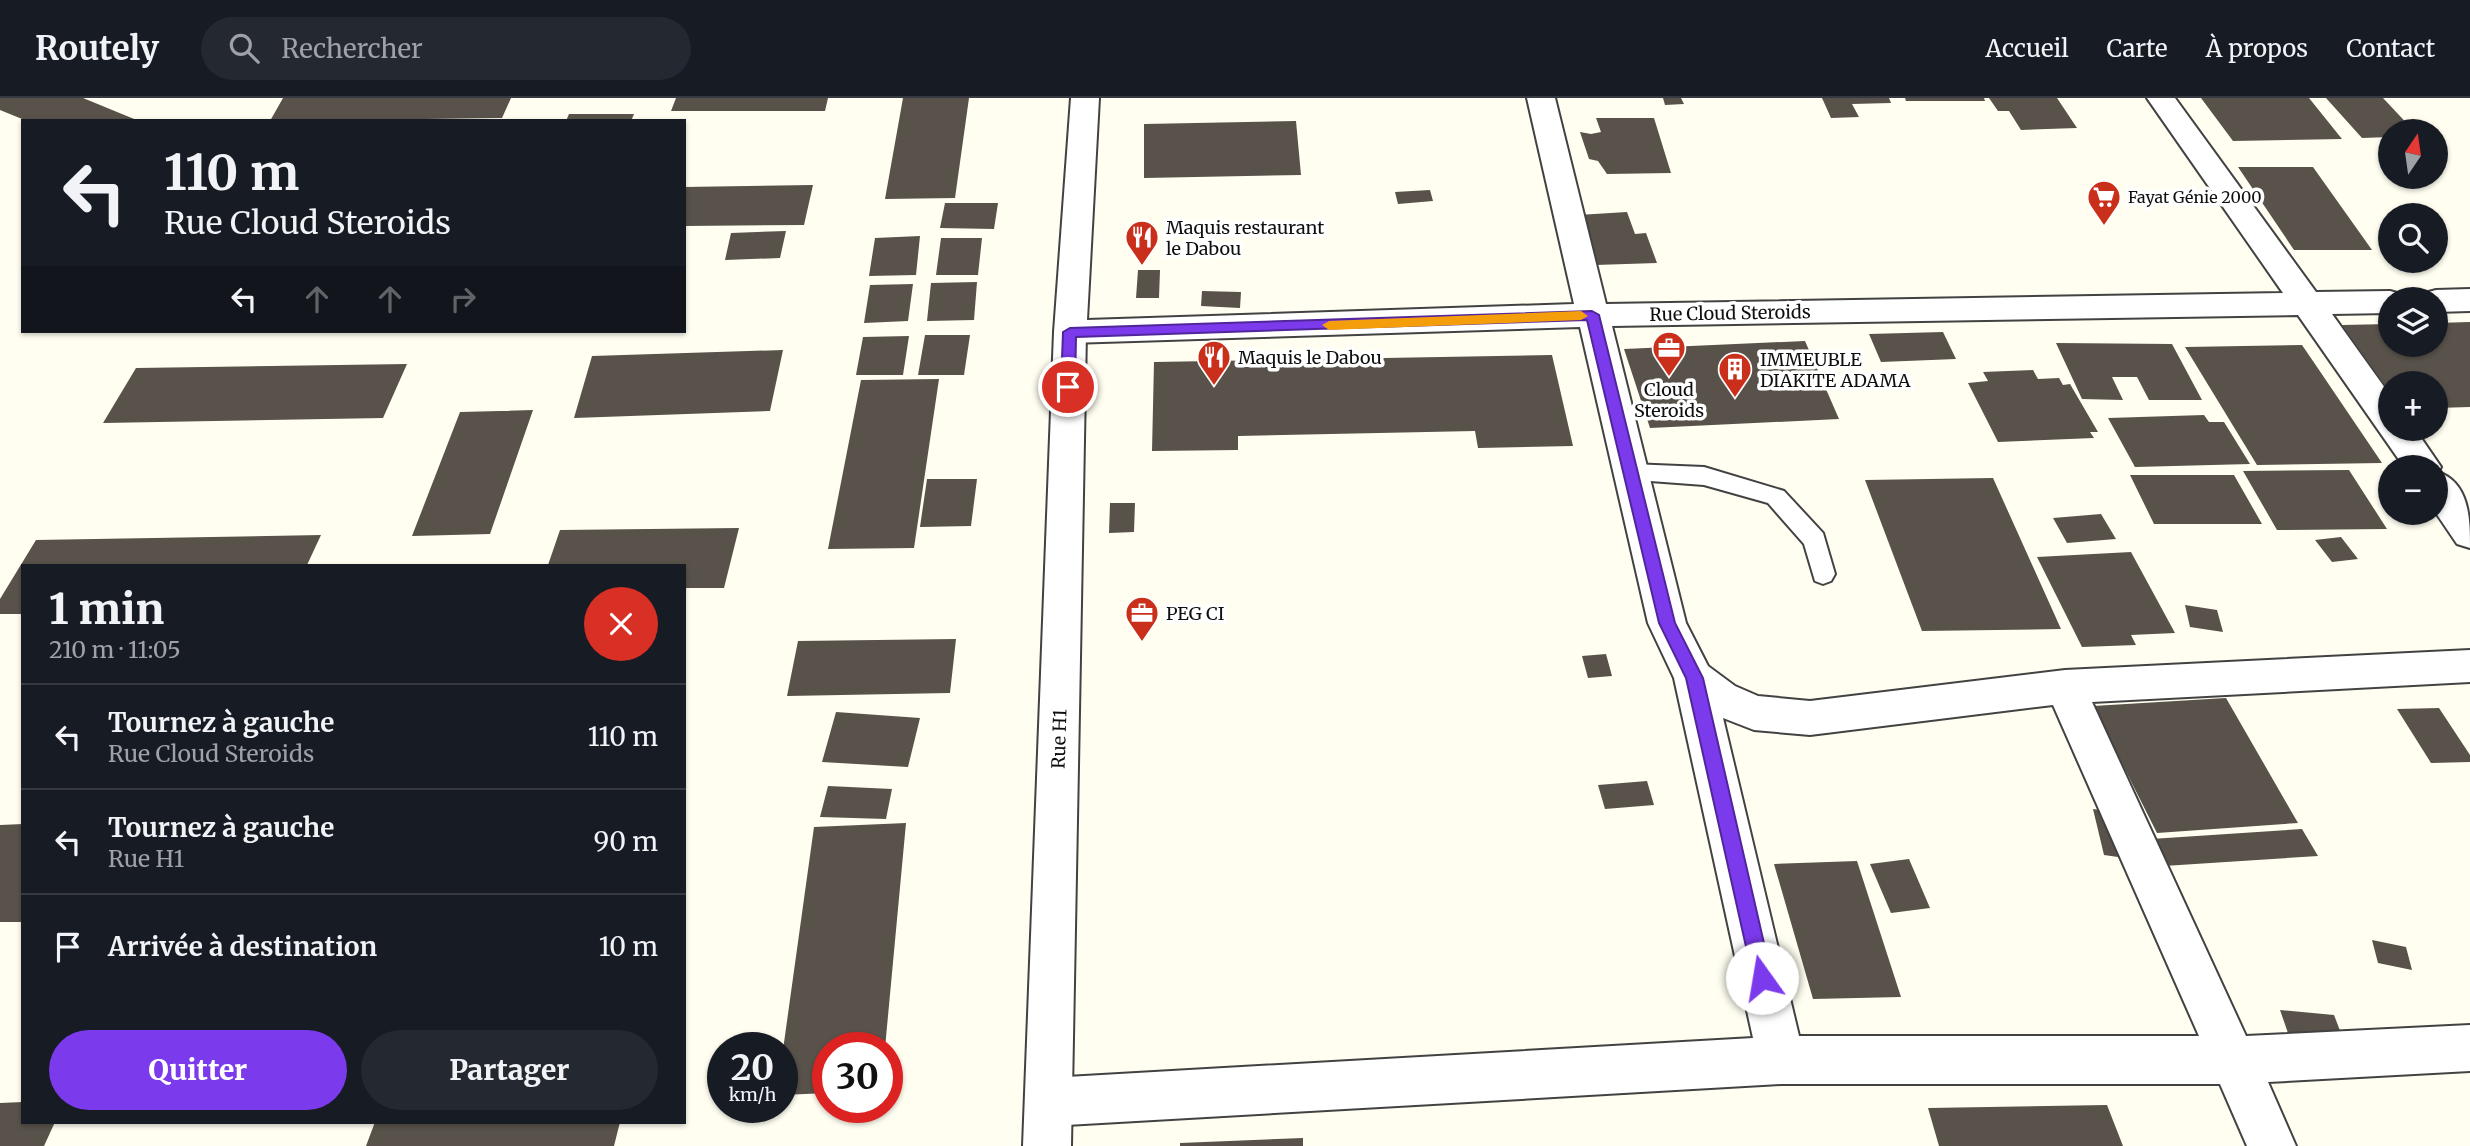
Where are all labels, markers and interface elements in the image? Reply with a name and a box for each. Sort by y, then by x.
search box [201,17,691,80]
text: Routely [35,28,159,69]
icon: search [225,29,263,67]
text: Rechercher [281,32,423,65]
text: Accueil [1985,33,2069,64]
text: Carte [2107,33,2168,64]
text: À propos [2206,33,2308,64]
text: Contact [2346,33,2435,64]
north arrow [2378,119,2448,189]
map controls [2378,119,2448,525]
text: 110 m [164,142,299,203]
icon: left [49,147,140,238]
supermarket icon: Fayat Génie 2000 [2085,178,2123,227]
place label: Fayat Génie 2000 [2128,187,2262,207]
text: Rue Cloud Steroids [164,203,451,243]
button: search [2378,203,2448,273]
place label: Maquis restaurant le Dabou [1166,216,1324,260]
restaurant icon: Maquis restaurant le Dabou [1123,218,1161,267]
icon: left [225,280,263,318]
icon: ahead [298,280,336,318]
icon: ahead [371,280,409,318]
icon: right [444,280,482,318]
button: layers [2378,287,2448,357]
street label: Rue Cloud Steroids [1649,300,1811,326]
office icon: Cloud Steroids [1650,329,1688,378]
restaurant icon: Maquis le Dabou [1195,338,1233,387]
place label: Maquis le Dabou [1238,346,1382,369]
place label: IMMEUBLE DIAKITE ADAMA [1760,348,1911,392]
building icon: IMMEUBLE DIAKITE ADAMA [1716,350,1754,399]
pin [1038,357,1098,417]
icon: arrive [1049,368,1087,406]
button: + [2378,371,2448,441]
place label: Cloud Steroids [1634,378,1704,422]
button: − [2378,455,2448,525]
text: 1 min [49,583,164,635]
button: close [584,587,658,661]
office icon: PEG CI [1123,594,1161,643]
place label: PEG CI [1166,602,1225,625]
text: 210 m · 11:05 [49,635,181,664]
text: Tournez à gauche [108,706,334,739]
street label: Rue H1 [1046,709,1072,769]
icon: left [49,718,87,756]
text: 110 m [588,720,658,753]
text: Rue Cloud Steroids [108,739,314,768]
text: Tournez à gauche [108,811,334,844]
icon: left [49,823,87,861]
text: 90 m [594,825,658,858]
text: Rue H1 [108,844,184,873]
icon: arrive [49,928,87,966]
text: Arrivée à destination [108,930,377,963]
text: 10 m [599,930,658,963]
position arrow [1725,941,1799,1015]
button: Quitter [49,1030,347,1110]
button: Partager [361,1030,658,1110]
speed limit sign: 30 [812,1032,903,1123]
text: 20 [731,1046,774,1090]
text: km/h [729,1083,776,1106]

